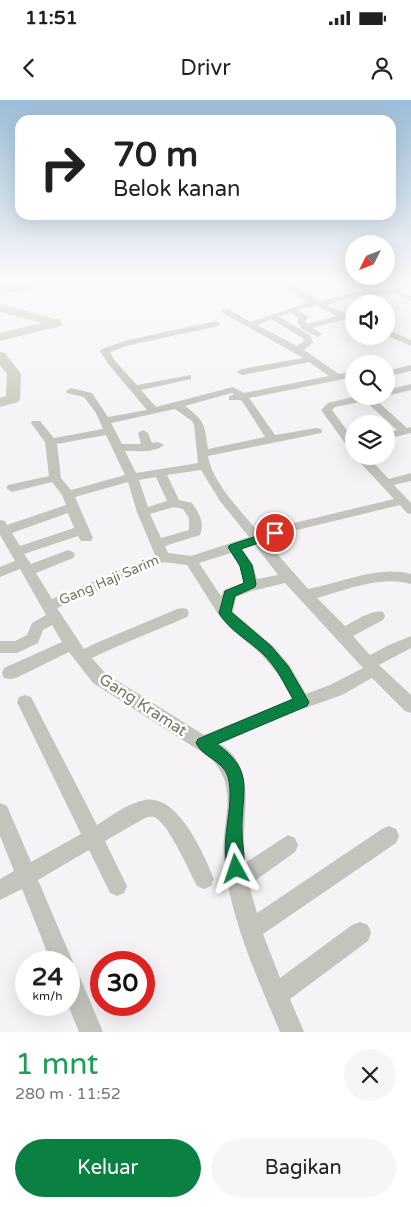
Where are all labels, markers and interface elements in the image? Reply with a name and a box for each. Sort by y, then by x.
text: 11:51 [25,7,78,29]
icon: back [15,54,43,82]
icon: person [368,54,396,82]
text: Drivr [180,55,231,81]
text: 70 m [113,134,198,176]
icon: right [30,135,95,200]
text: Belok kanan [113,176,240,202]
north arrow [345,235,395,285]
map controls [345,235,395,465]
button: sound [345,295,395,345]
button: search [345,355,395,405]
button: layers [345,415,395,465]
pin [254,512,296,554]
icon: arrive [261,519,289,547]
street label: Gang Haji Sarim [57,551,161,609]
street label: Gang Kramat [95,669,191,741]
position arrow [209,842,261,894]
speed limit sign: 30 [90,951,155,1016]
text: 24 [32,962,63,992]
text: km/h [32,989,63,1003]
text: 1 mnt [15,1046,99,1083]
button: close [344,1049,396,1101]
text: 280 m · 11:52 [15,1084,121,1104]
button: Keluar [15,1139,201,1197]
button: Bagikan [211,1139,396,1197]

